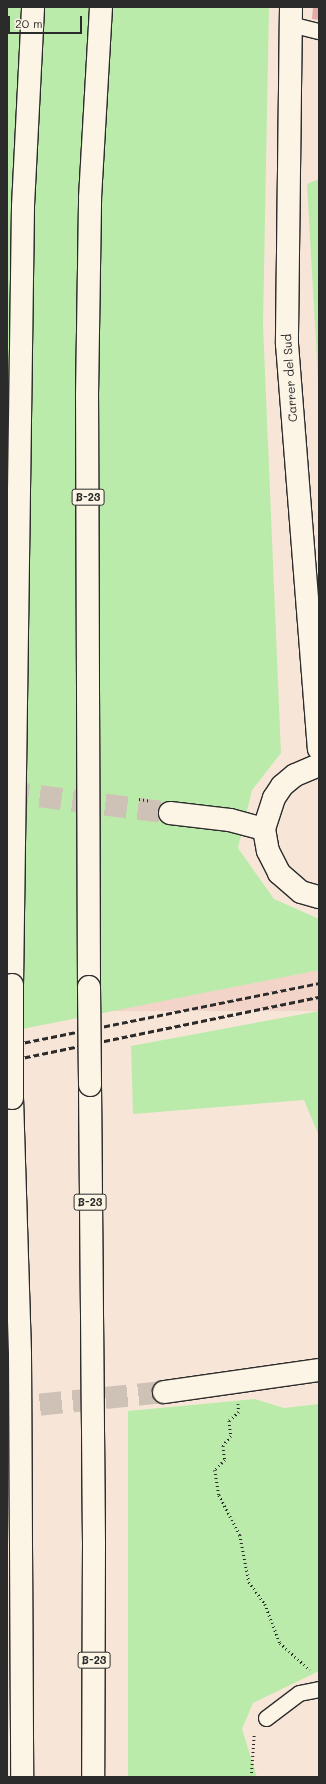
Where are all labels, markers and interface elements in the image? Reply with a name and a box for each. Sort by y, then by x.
scale bar [10,8,84,34]
text: 20 m [15,15,43,31]
street label: Carrer del Sud [280,334,300,422]
road number: B-23 [71,488,105,506]
road number: B-23 [73,1193,107,1211]
road number: B-23 [77,1651,111,1669]

